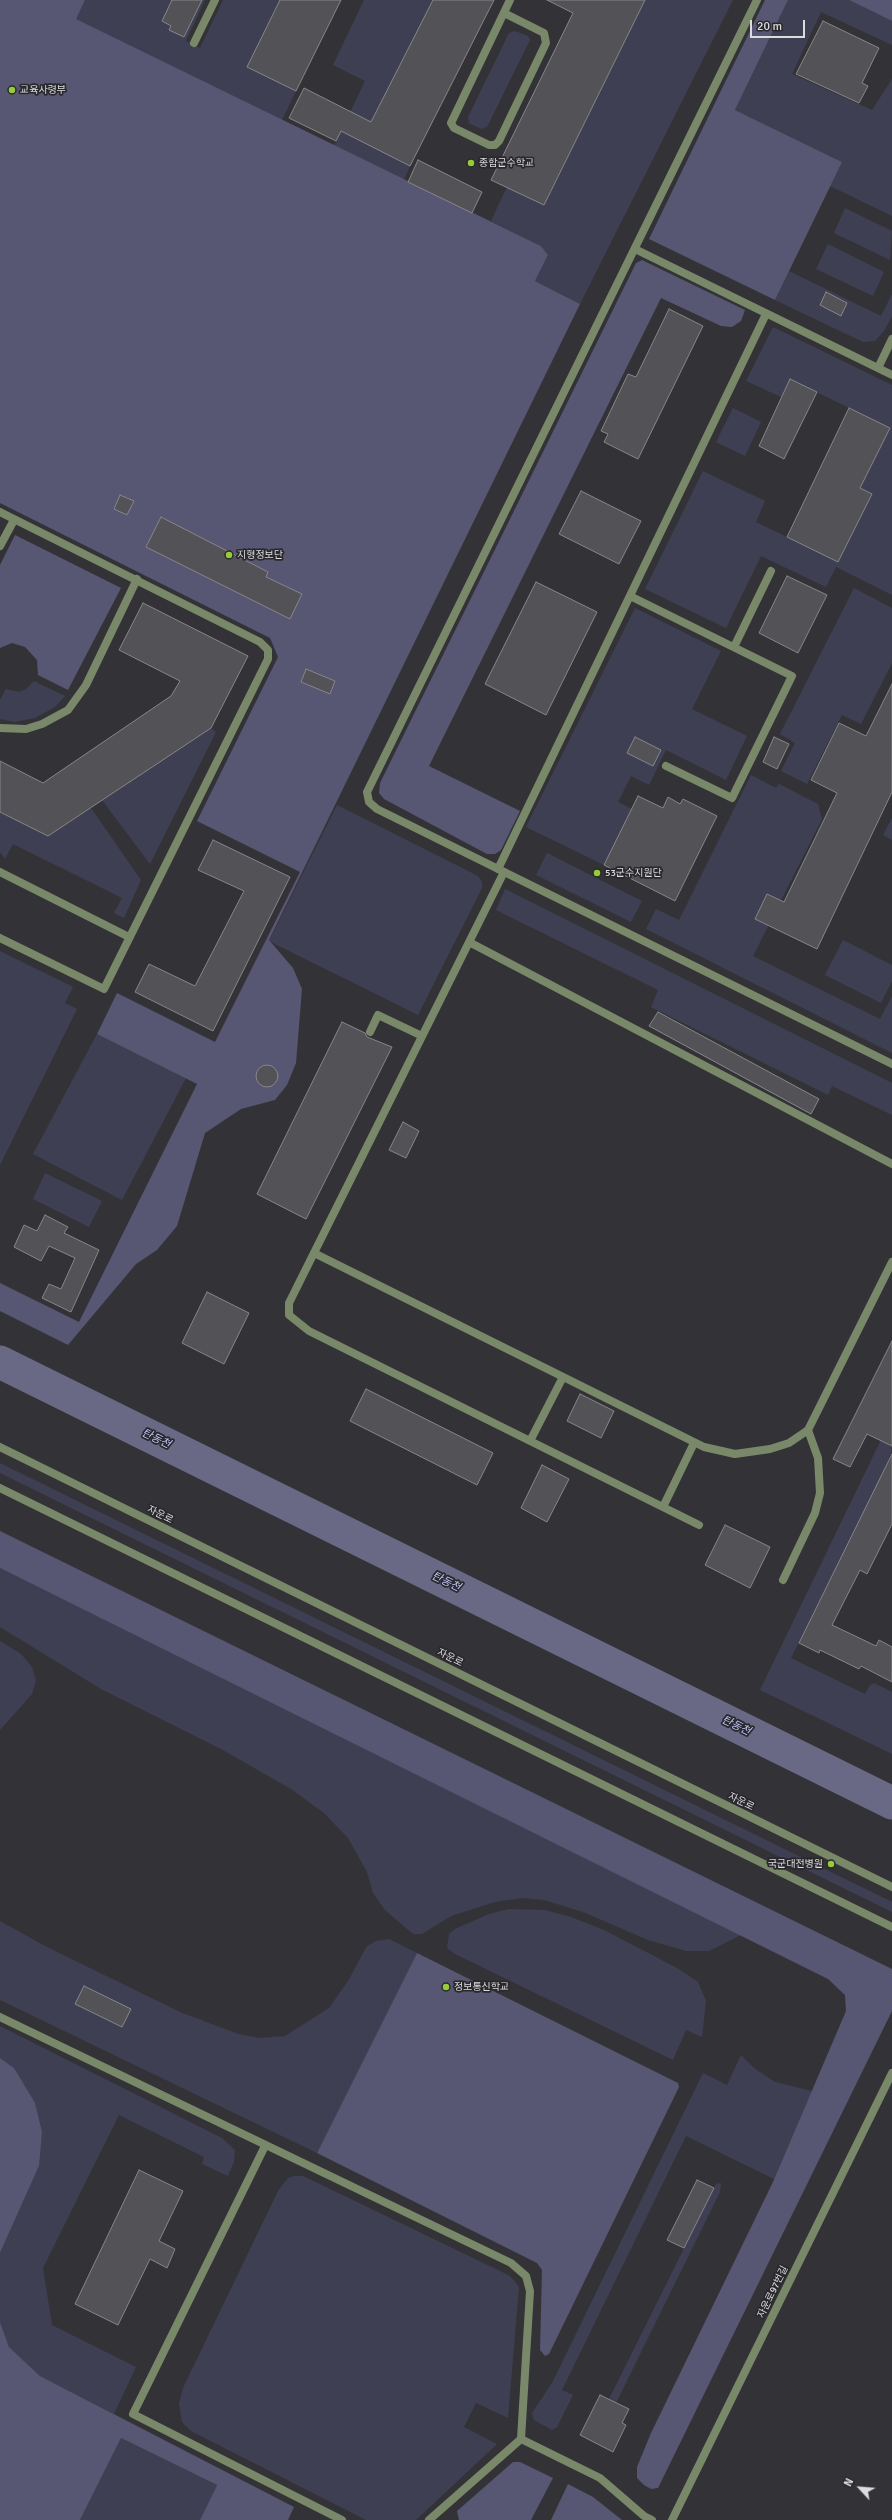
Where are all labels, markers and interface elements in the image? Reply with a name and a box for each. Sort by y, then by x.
scale bar [752,12,807,38]
text: 20 m [757,19,782,34]
place label: 교육사령부 [20,84,66,96]
marker: 교육사령부 [7,85,17,95]
place label: 종합군수학교 [479,157,534,169]
marker: 종합군수학교 [466,158,476,168]
place label: 지형정보단 [237,549,283,561]
marker: 지형정보단 [224,550,234,560]
place label: 53군수지원단 [605,867,662,879]
marker: 53군수지원단 [592,868,602,878]
water label: 탄동천 [139,1426,173,1452]
street label: 자운로 [145,1504,175,1526]
water label: 탄동천 [429,1569,463,1595]
street label: 자운로 [435,1647,465,1669]
water label: 탄동천 [719,1713,753,1739]
street label: 자운로 [726,1791,756,1813]
place label: 국군대전병원 [768,1858,823,1870]
marker: 국군대전병원 [826,1859,836,1869]
place label: 정보통신학교 [454,1981,509,1993]
marker: 정보통신학교 [441,1982,451,1992]
street label: 자운로97번길 [755,2264,791,2320]
north arrow [840,2468,880,2508]
text: N [841,2476,856,2489]

